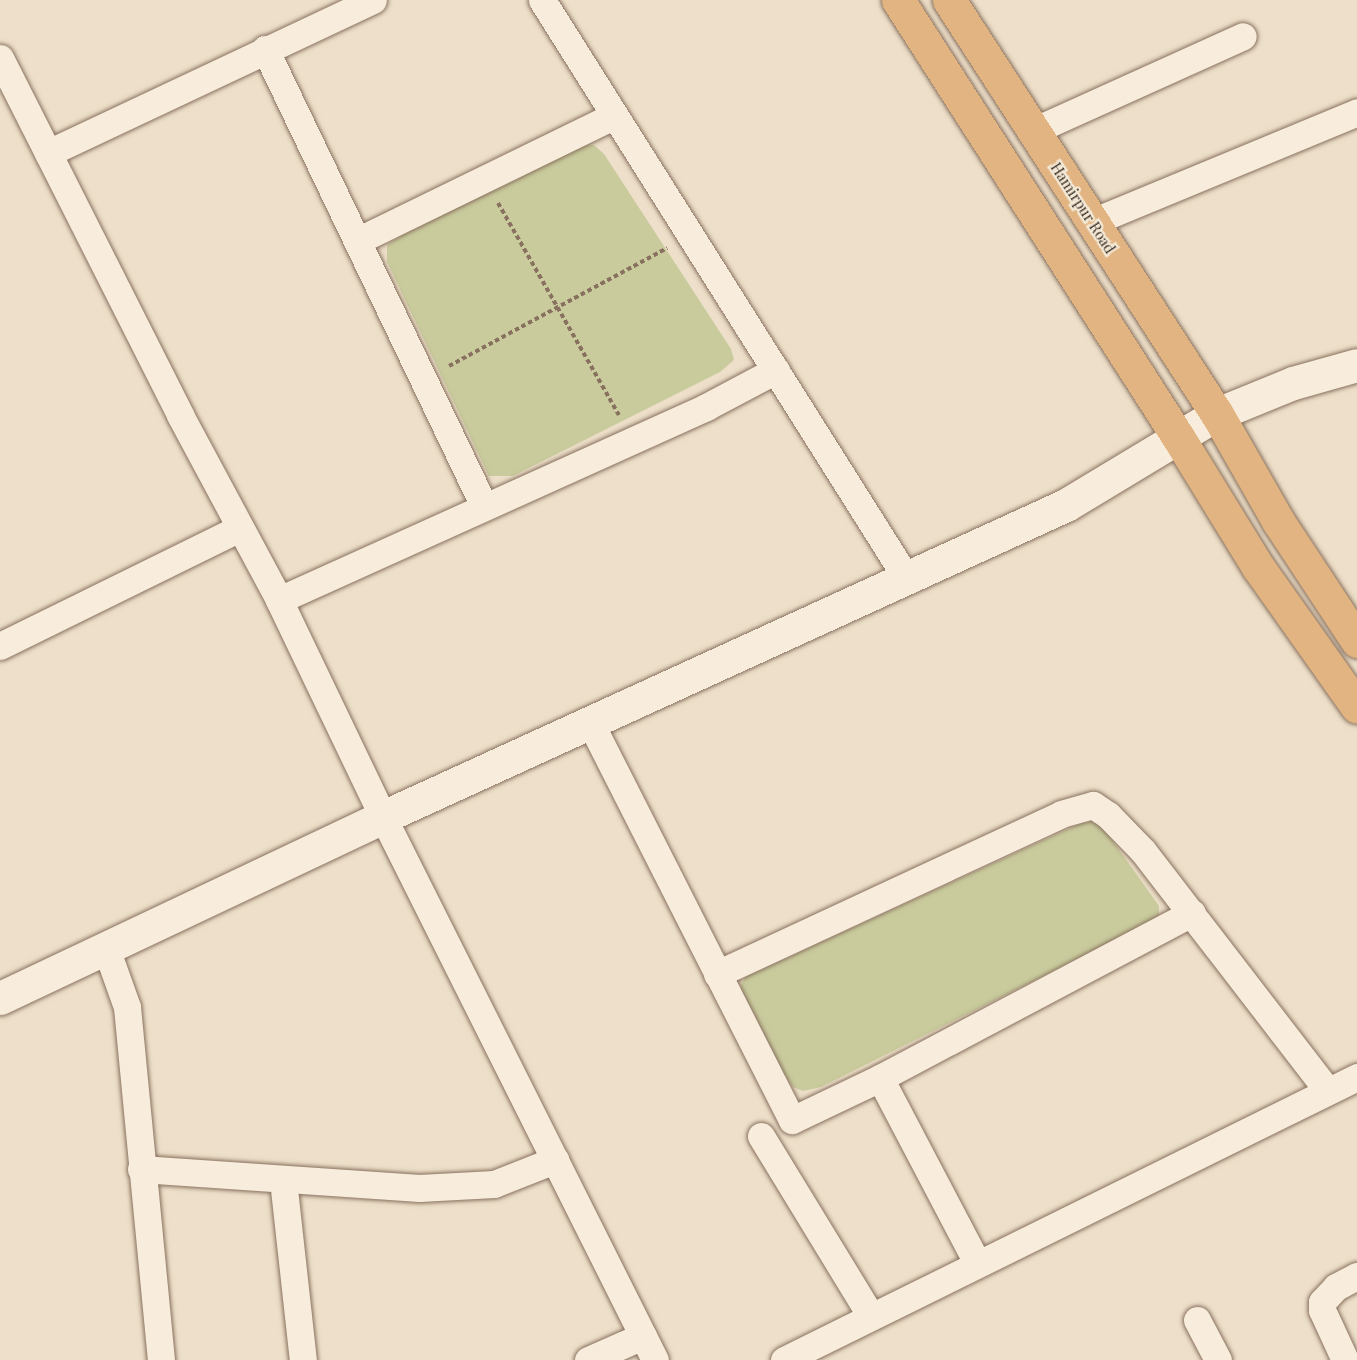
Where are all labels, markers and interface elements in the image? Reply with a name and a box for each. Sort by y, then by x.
street label: Hamirpur Road [1047,159,1119,257]

